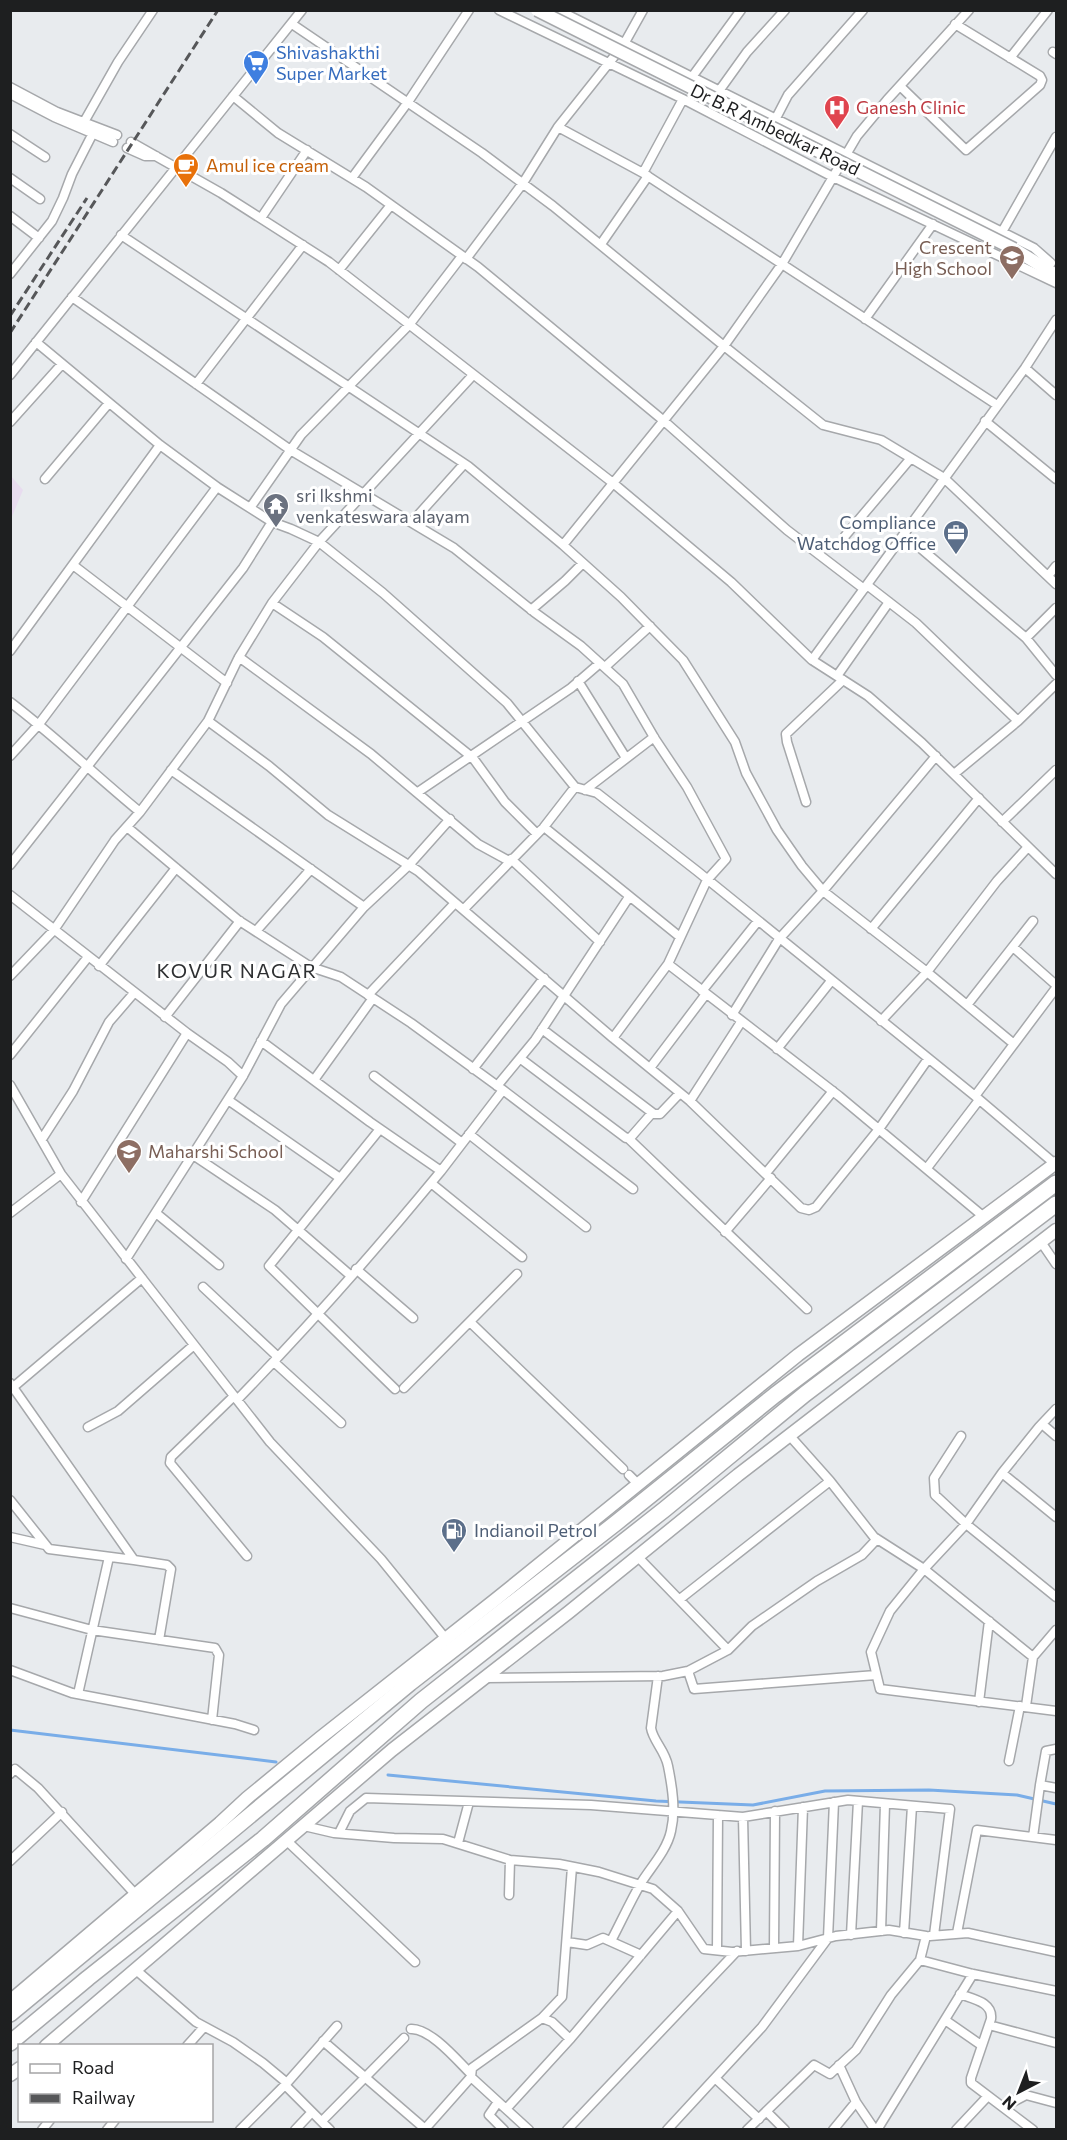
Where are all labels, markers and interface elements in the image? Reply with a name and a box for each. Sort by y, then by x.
place label: Shivashakthi Super Market [276,41,387,84]
supermarket icon: Shivashakthi Super Market [241,48,271,86]
street label: Dr B.R Ambedkar Road [687,78,864,180]
hospital icon: Ganesh Clinic [822,93,852,131]
place label: Ganesh Clinic [856,96,966,118]
cafe icon: Amul ice cream [171,151,201,189]
place label: Amul ice cream [206,154,329,176]
place label: Crescent High School [895,236,992,279]
school or university icon: Crescent High School [997,243,1027,281]
place label: sri lkshmi venkateswara alayam [296,484,470,527]
temple icon: sri lkshmi venkateswara alayam [261,491,291,529]
place label: Compliance Watchdog Office [797,511,936,554]
office icon: Compliance Watchdog Office [941,518,971,556]
district label: KOVUR NAGAR [157,958,317,982]
school or university icon: Maharshi School [114,1137,144,1175]
place label: Maharshi School [148,1140,284,1162]
fuel station icon: Indianoil Petrol [439,1516,469,1554]
place label: Indianoil Petrol [474,1519,597,1541]
legend [18,2044,213,2122]
text: Road [72,2056,114,2078]
north arrow [989,2062,1049,2122]
text: Railway [72,2086,135,2108]
text: N [998,2092,1019,2115]

